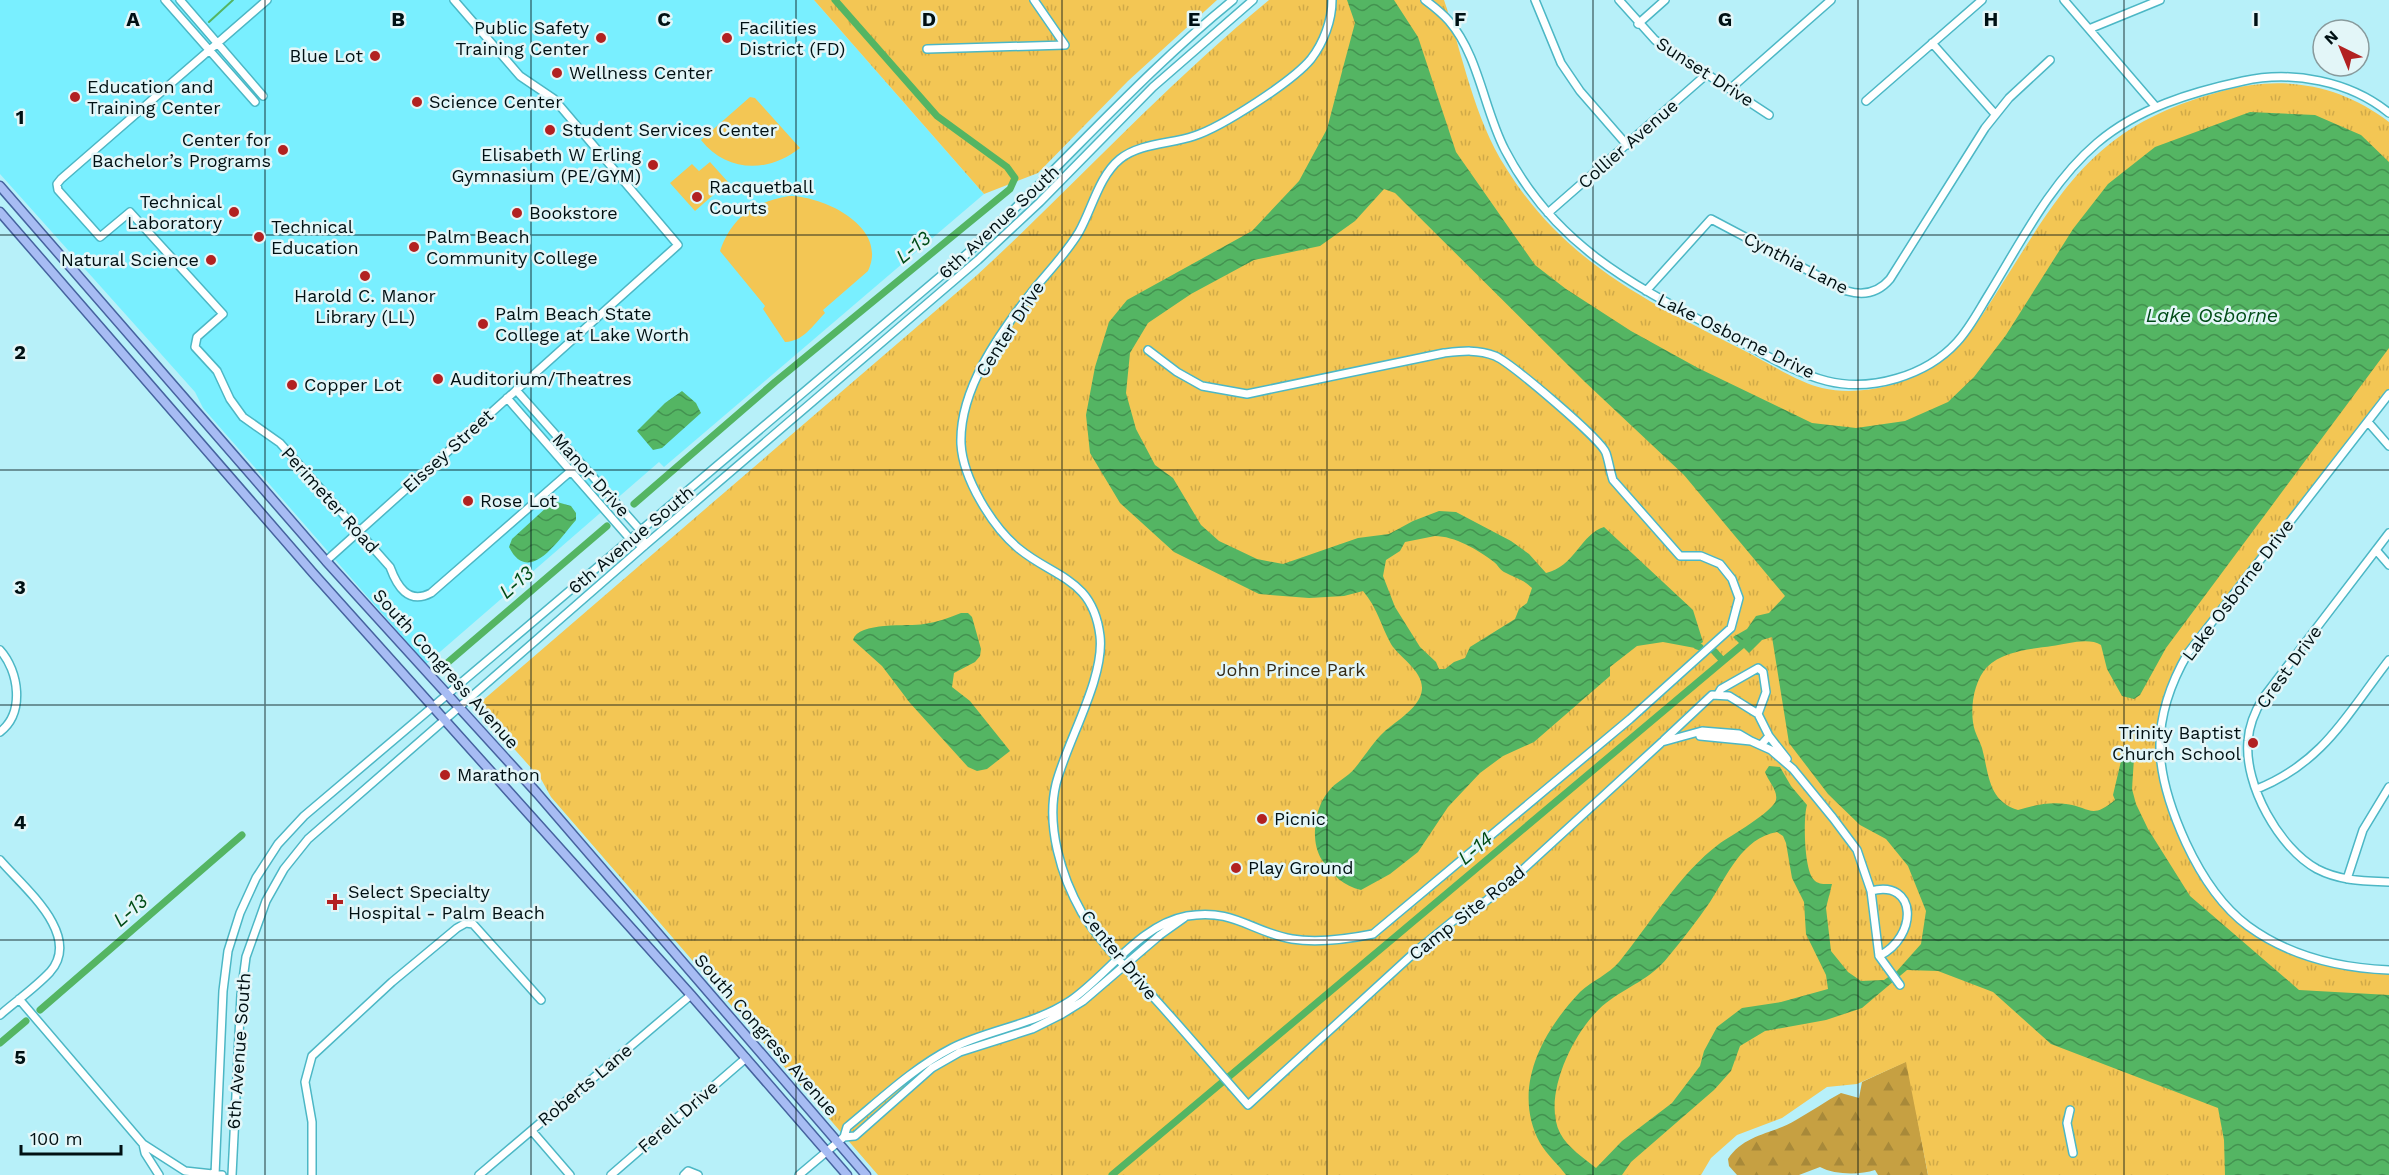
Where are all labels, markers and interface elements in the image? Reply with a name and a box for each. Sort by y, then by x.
text: A [126,7,140,31]
text: B [391,7,405,31]
text: C [657,7,671,31]
text: D [922,7,936,31]
text: E [1188,7,1200,31]
text: F [1454,7,1466,31]
text: G [1718,7,1732,31]
text: H [1984,7,1998,31]
text: I [2253,7,2259,31]
place label: Public Safety Training Center [455,17,590,59]
place label: Facilities District (FD) [739,17,845,59]
north arrow [2311,18,2371,78]
text: N [2320,26,2342,48]
marker: Public Safety Training Center [594,31,608,45]
marker: Facilities District (FD) [720,31,734,45]
street label: Sunset Drive [1653,32,1758,111]
place label: Blue Lot [289,45,363,66]
marker: Blue Lot [368,49,382,63]
place label: Wellness Center [569,62,713,83]
marker: Wellness Center [550,66,564,80]
place label: Education and Training Center [87,76,221,118]
marker: Education and Training Center [68,90,82,104]
place label: Science Center [429,91,563,112]
marker: Science Center [410,95,424,109]
street label: Collier Avenue [1573,95,1682,193]
text: 1 [16,105,24,129]
place label: Student Services Center [562,119,777,140]
marker: Student Services Center [543,123,557,137]
place label: Center for Bachelor’s Programs [92,129,271,171]
marker: Center for Bachelor’s Programs [276,143,290,157]
place label: Elisabeth W Erling Gymnasium (PE/GYM) [451,144,641,186]
marker: Elisabeth W Erling Gymnasium (PE/GYM) [646,158,660,172]
street label: 6th Avenue South [934,160,1063,283]
place label: Racquetball Courts [709,176,814,218]
marker: Racquetball Courts [690,190,704,204]
place label: Technical Laboratory [127,191,223,233]
place label: Bookstore [529,202,618,223]
marker: Technical Laboratory [227,205,241,219]
marker: Bookstore [510,206,524,220]
place label: Technical Education [271,216,359,258]
place label: Palm Beach Community College [426,226,598,268]
water label: L-13 [891,226,935,268]
street label: Cynthia Lane [1740,227,1852,298]
marker: Technical Education [252,230,266,244]
marker: Palm Beach Community College [407,240,421,254]
place label: Natural Science [61,249,199,270]
marker: Natural Science [204,253,218,267]
marker: Harold C. Manor Library (LL) [358,269,372,283]
street label: Center Drive [971,277,1048,380]
place label: Harold C. Manor Library (LL) [294,285,436,327]
street label: Lake Osborne Drive [1654,288,1818,383]
place label: Palm Beach State College at Lake Worth [495,303,689,345]
water label: Lake Osborne [2146,303,2278,327]
marker: Palm Beach State College at Lake Worth [476,317,490,331]
text: 2 [14,340,26,364]
place label: Auditorium/Theatres [450,368,632,389]
marker: Auditorium/Theatres [431,372,445,386]
place label: Copper Lot [304,374,402,395]
marker: Copper Lot [285,378,299,392]
street label: Eissey Street [398,404,498,497]
street label: Manor Drive [548,429,634,521]
street label: Perimeter Road [277,442,384,557]
street label: 6th Avenue South [564,481,698,598]
place label: Rose Lot [480,490,558,511]
marker: Rose Lot [461,494,475,508]
street label: Lake Osborne Drive [2177,515,2298,665]
water label: L-13 [494,560,538,604]
text: 3 [14,575,26,599]
street label: South Congress Avenue [369,584,524,753]
street label: Crest Drive [2251,621,2326,712]
park label: John Prince Park [1217,659,1365,680]
place label: Trinity Baptist Church School [2112,722,2241,764]
marker: Trinity Baptist Church School [2246,736,2260,750]
place label: Marathon [457,764,540,785]
marker: Marathon [438,768,452,782]
place label: Picnic [1274,808,1326,829]
text: 4 [14,810,27,834]
marker: Picnic [1255,812,1269,826]
water label: L-14 [1453,827,1497,869]
place label: Play Ground [1248,857,1354,878]
marker: Play Ground [1229,861,1243,875]
street label: Camp Site Road [1405,861,1529,964]
place label: Select Specialty Hospital - Palm Beach [348,881,545,923]
water label: L-13 [108,888,152,932]
marker: Select Specialty Hospital - Palm Beach [326,893,344,911]
street label: Center Drive [1077,906,1162,1004]
street label: South Congress Avenue [690,949,842,1120]
street label: 6th Avenue South [223,972,254,1130]
street label: Roberts Lane [533,1039,636,1130]
text: 5 [14,1045,26,1069]
street label: Ferell Drive [633,1076,722,1157]
scale bar [21,1118,122,1156]
text: 100 m [30,1128,83,1149]

